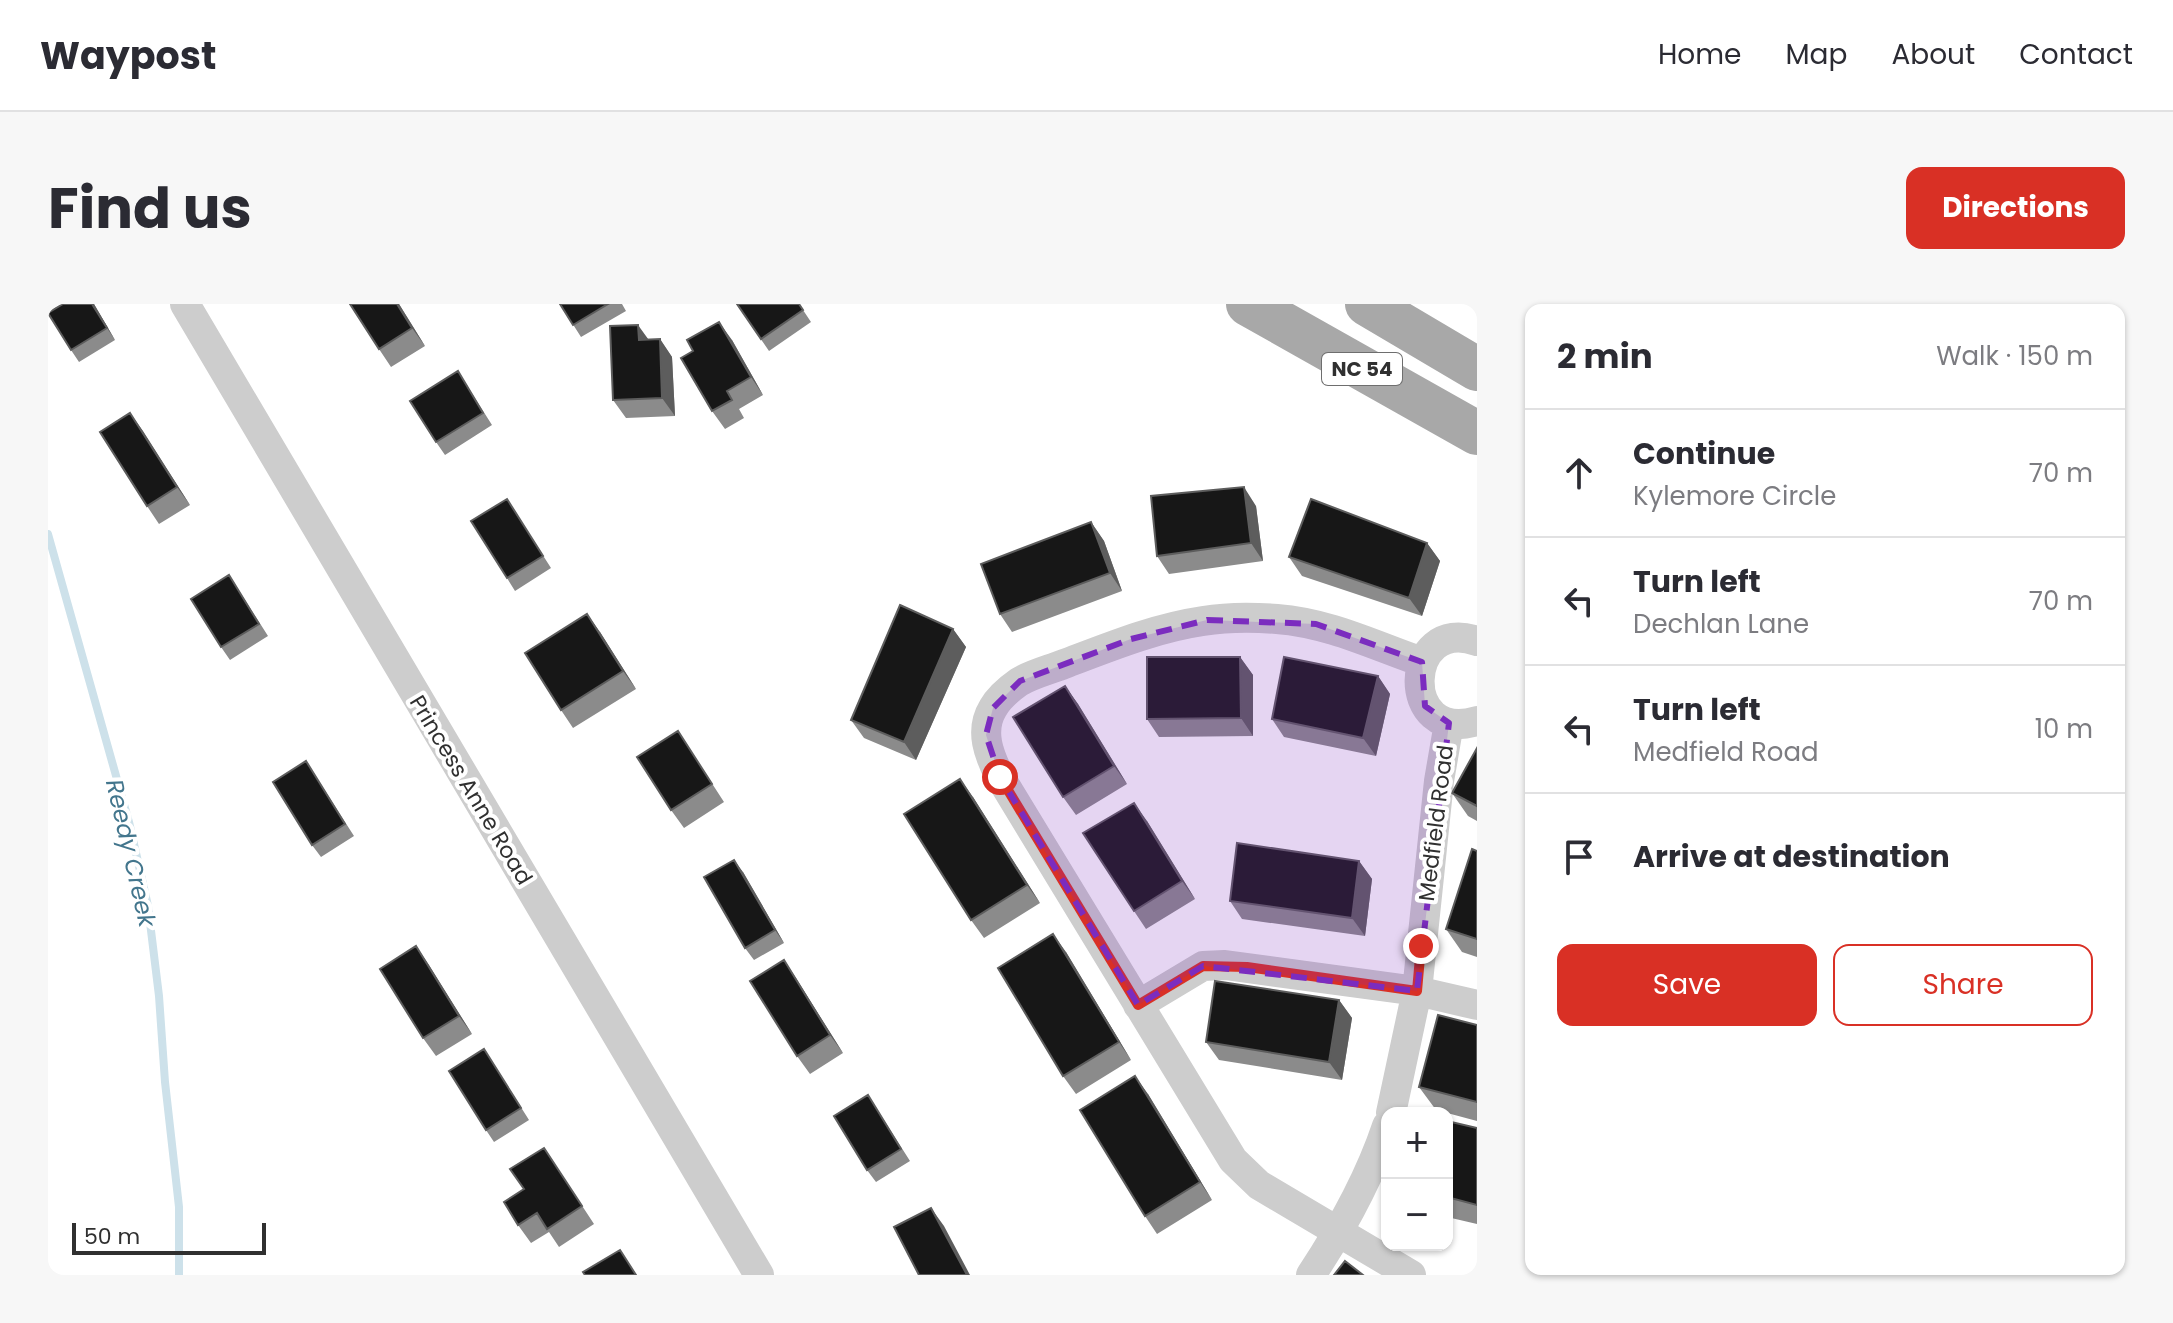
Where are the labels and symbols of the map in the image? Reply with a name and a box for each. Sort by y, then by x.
road number: NC 54 [1322,353,1402,385]
street label: Princess Anne Road [402,689,540,891]
street label: Medfield Road [1411,743,1461,903]
route start [982,759,1018,795]
water label: Reedy Creek [98,776,164,932]
route end [1403,928,1439,964]
scale bar [72,1219,266,1255]

